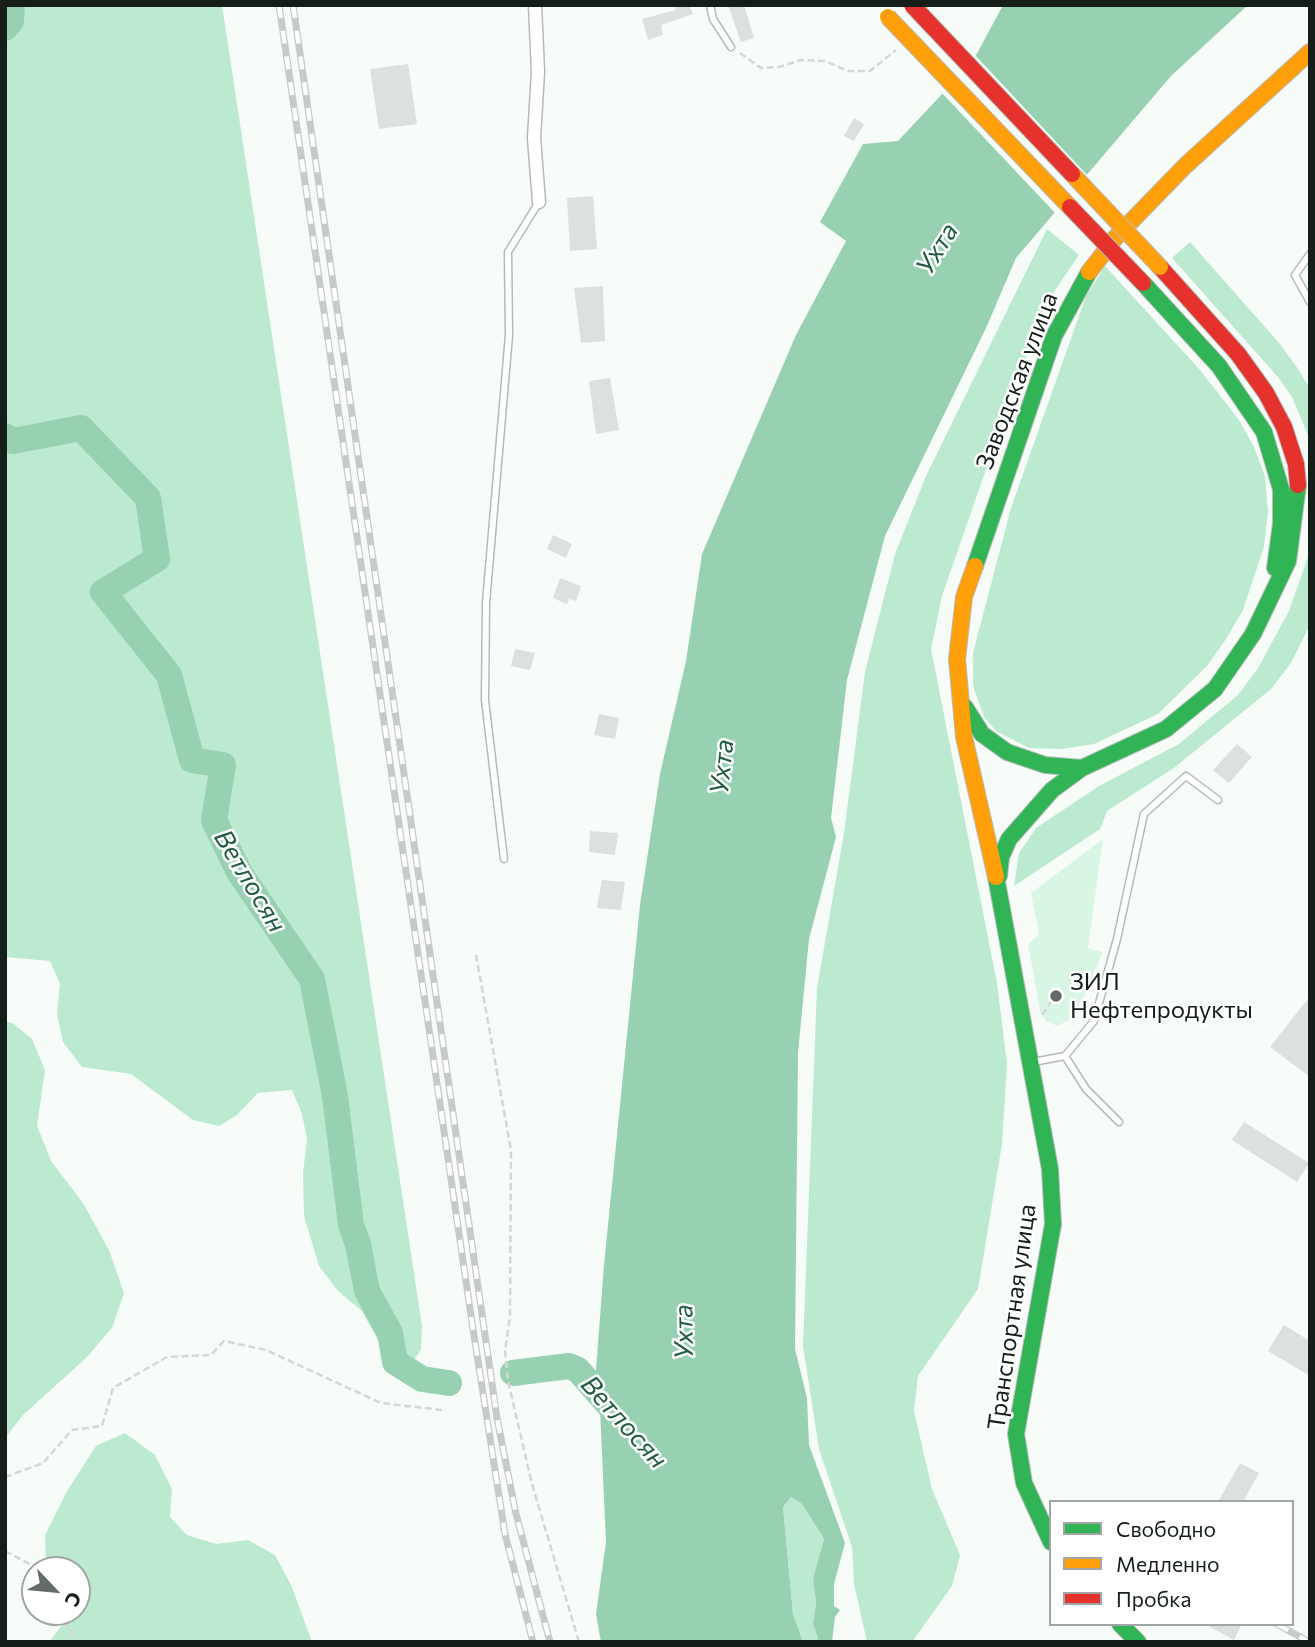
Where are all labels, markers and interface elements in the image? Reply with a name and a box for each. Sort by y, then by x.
water label: Ухта [909,217,965,281]
street label: Заводская улица [970,288,1064,474]
water label: Ухта [704,738,740,796]
water label: Ветлосян [207,824,293,938]
place label: ЗИЛ Нефтепродукты [1070,968,1253,1024]
marker: ЗИЛ Нефтепродукты [1048,988,1064,1004]
street label: Транспортная улица [982,1202,1042,1432]
water label: Ухта [668,1304,700,1360]
water label: Ветлосян [574,1369,674,1475]
legend [1049,1500,1294,1626]
text: Свободно [1116,1516,1216,1541]
text: Медленно [1116,1551,1220,1576]
north arrow [21,1556,91,1626]
text: Пробка [1116,1586,1191,1611]
text: С [60,1589,87,1610]

